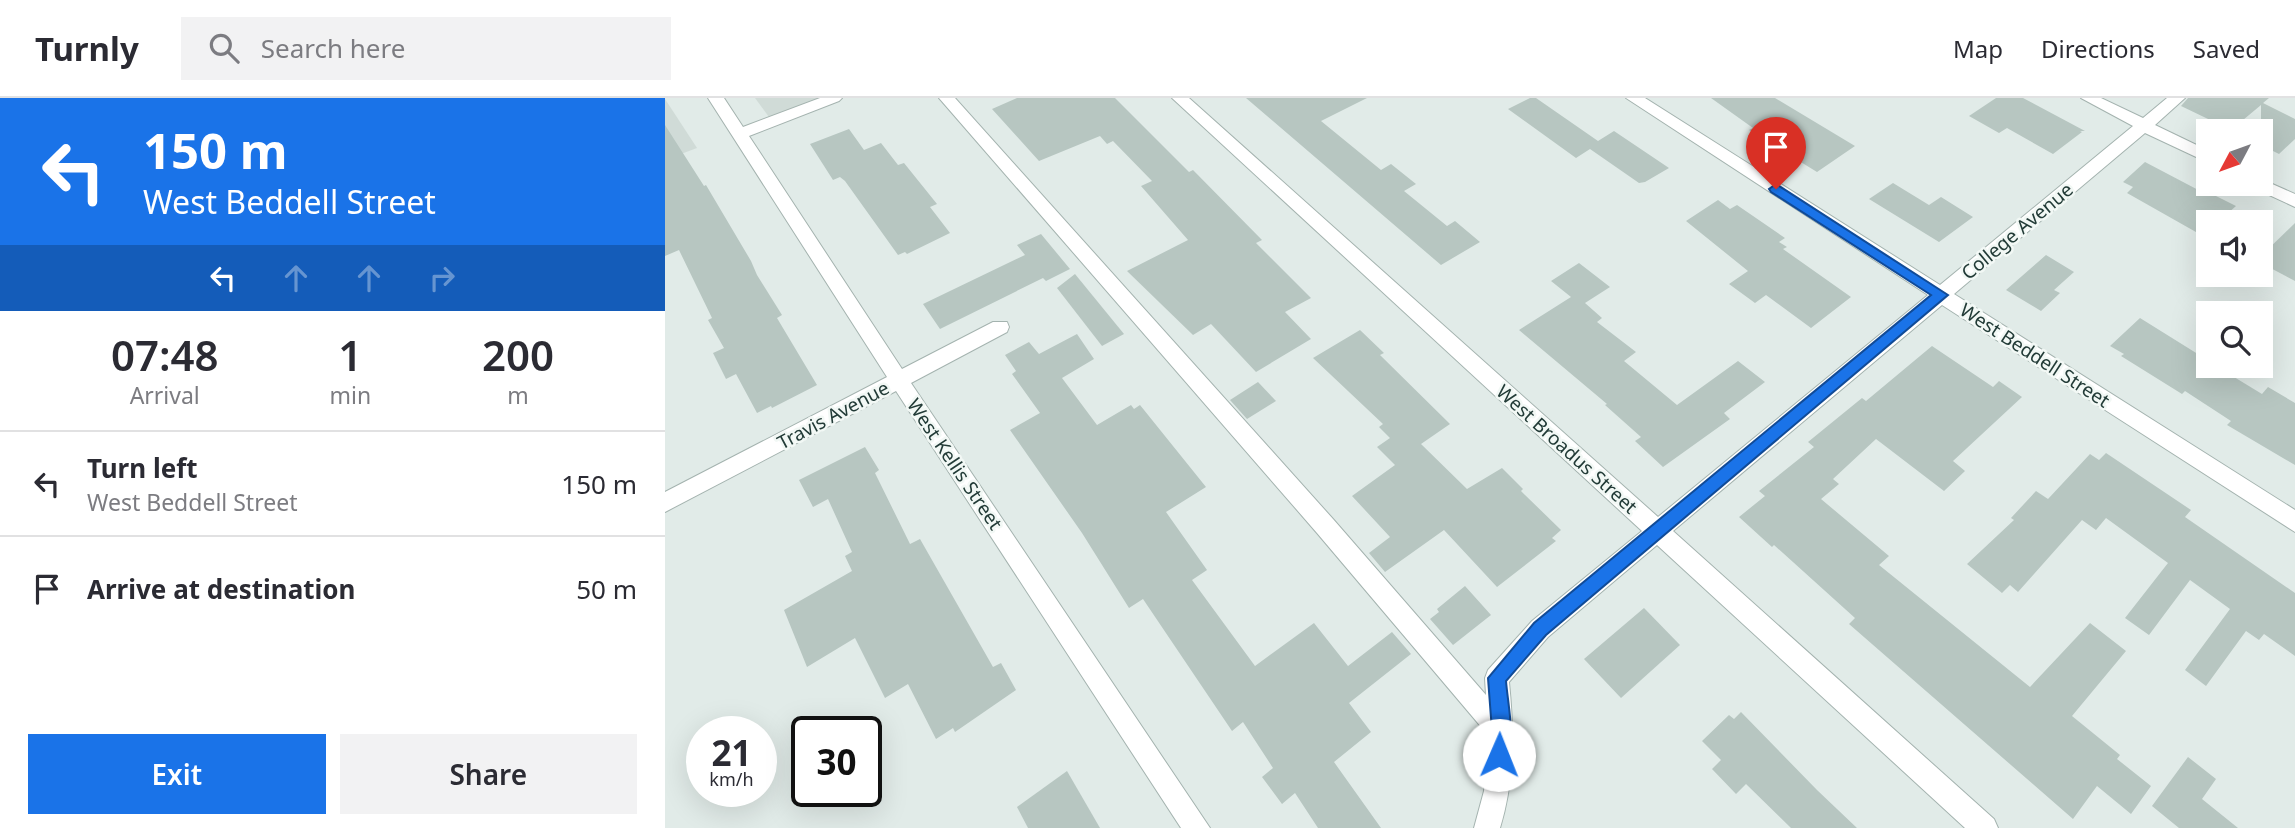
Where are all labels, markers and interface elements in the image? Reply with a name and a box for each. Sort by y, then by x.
search box [181,17,671,80]
text: Turnly [35,26,139,71]
icon: search [205,29,243,67]
text: Search here [261,30,405,66]
text: Map [1953,32,2003,65]
text: Directions [2041,32,2155,65]
text: Saved [2193,32,2260,65]
text: 150 m [143,117,288,183]
pin [1746,117,1806,189]
north arrow [2196,119,2273,196]
map controls [2196,119,2273,378]
icon: left [28,126,119,217]
icon: arrive [1757,128,1795,166]
street label: College Avenue [1956,177,2078,285]
text: West Beddell Street [143,180,436,223]
button: sound [2196,210,2273,287]
icon: left [204,259,242,297]
icon: ahead [277,259,315,297]
icon: ahead [350,259,388,297]
icon: right [423,259,461,297]
street label: West Beddell Street [1955,297,2115,413]
button: search [2196,301,2273,378]
text: 07:48 [111,326,219,383]
text: 1 [338,326,362,383]
text: 200 [482,326,554,383]
street label: Travis Avenue [773,375,893,455]
text: Arrival [130,379,200,411]
text: min [329,379,371,411]
text: m [507,379,529,411]
street label: West Broadus Street [1491,379,1643,519]
street label: West Kellis Street [901,393,1009,535]
text: Turn left [87,450,198,486]
icon: left [28,465,66,503]
text: 150 m [561,466,637,502]
text: West Beddell Street [87,486,297,518]
icon: arrive [28,570,66,608]
text: Arrive at destination [87,571,356,607]
text: 50 m [576,571,637,607]
speed limit sign: 30 [791,716,882,807]
position arrow [1462,718,1536,792]
text: 21 [711,729,752,776]
button: Exit [28,734,326,814]
button: Share [340,734,637,814]
text: km/h [709,767,754,791]

